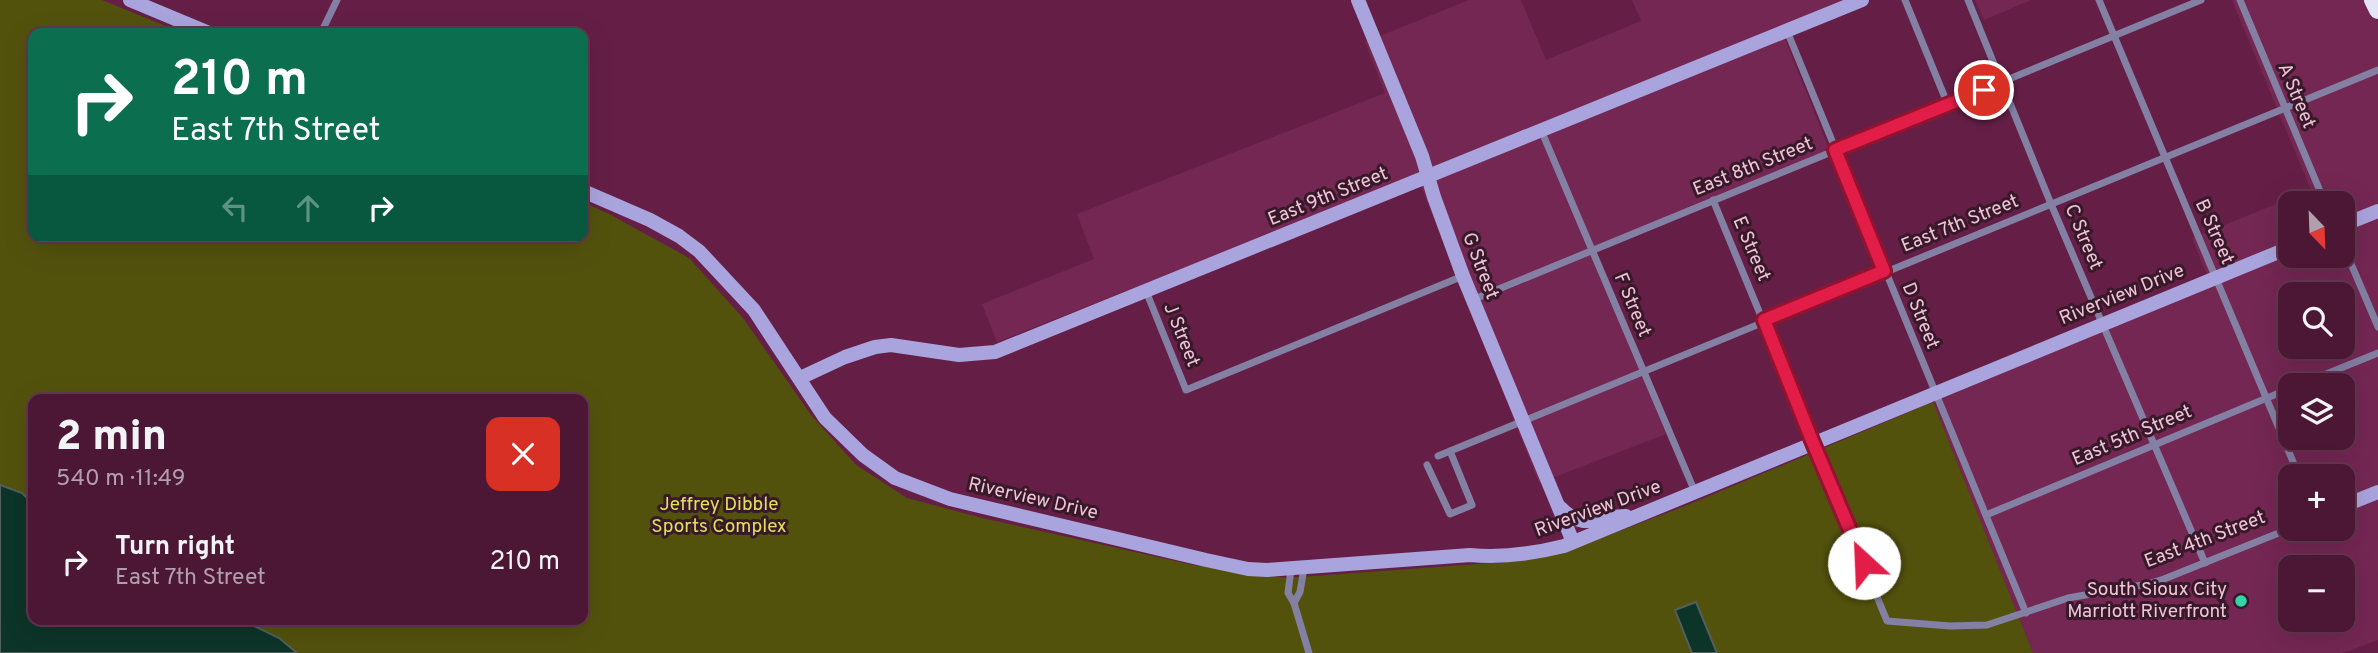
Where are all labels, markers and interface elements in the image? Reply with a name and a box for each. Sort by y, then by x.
text: 210 m [171,51,308,113]
icon: right [56,56,147,147]
pin [1954,60,2014,120]
street label: A Street [2271,60,2321,132]
icon: arrive [1965,71,2003,109]
text: East 7th Street [171,112,381,152]
street label: East 8th Street [1690,132,1816,202]
street label: East 9th Street [1265,162,1391,232]
icon: left [216,189,254,227]
icon: ahead [289,189,327,227]
icon: right [362,189,400,227]
street label: East 7th Street [1898,190,2022,258]
north arrow [2278,191,2356,268]
map controls [2278,191,2355,632]
street label: B Street [2189,195,2239,269]
street label: C Street [2058,201,2108,273]
street label: E Street [1727,213,1775,285]
street label: G Street [1456,229,1504,303]
street label: Riverview Drive [2056,259,2188,331]
street label: F Street [1608,269,1656,341]
street label: D Street [1896,279,1944,353]
button: search [2278,282,2355,359]
street label: J Street [1157,299,1205,371]
button: layers [2278,373,2355,450]
street label: East 5th Street [2069,400,2195,472]
text: 2 min [56,412,167,465]
button: close [486,417,560,491]
button: + [2278,464,2355,541]
text: 540 m · 11:49 [56,465,186,494]
street label: Riverview Drive [966,472,1100,526]
street label: Riverview Drive [1532,475,1664,543]
park label: Jeffrey Dibble Sports Complex [651,493,787,539]
street label: East 4th Street [2141,506,2269,574]
position arrow [1827,526,1901,600]
text: Turn right [115,531,235,564]
icon: right [56,543,94,581]
text: 210 m [490,546,560,579]
button: − [2278,555,2355,632]
text: East 7th Street [115,564,266,593]
place label: South Sioux City Marriott Riverfront [2067,578,2227,624]
marker: South Sioux City Marriott Riverfront [2233,593,2249,609]

